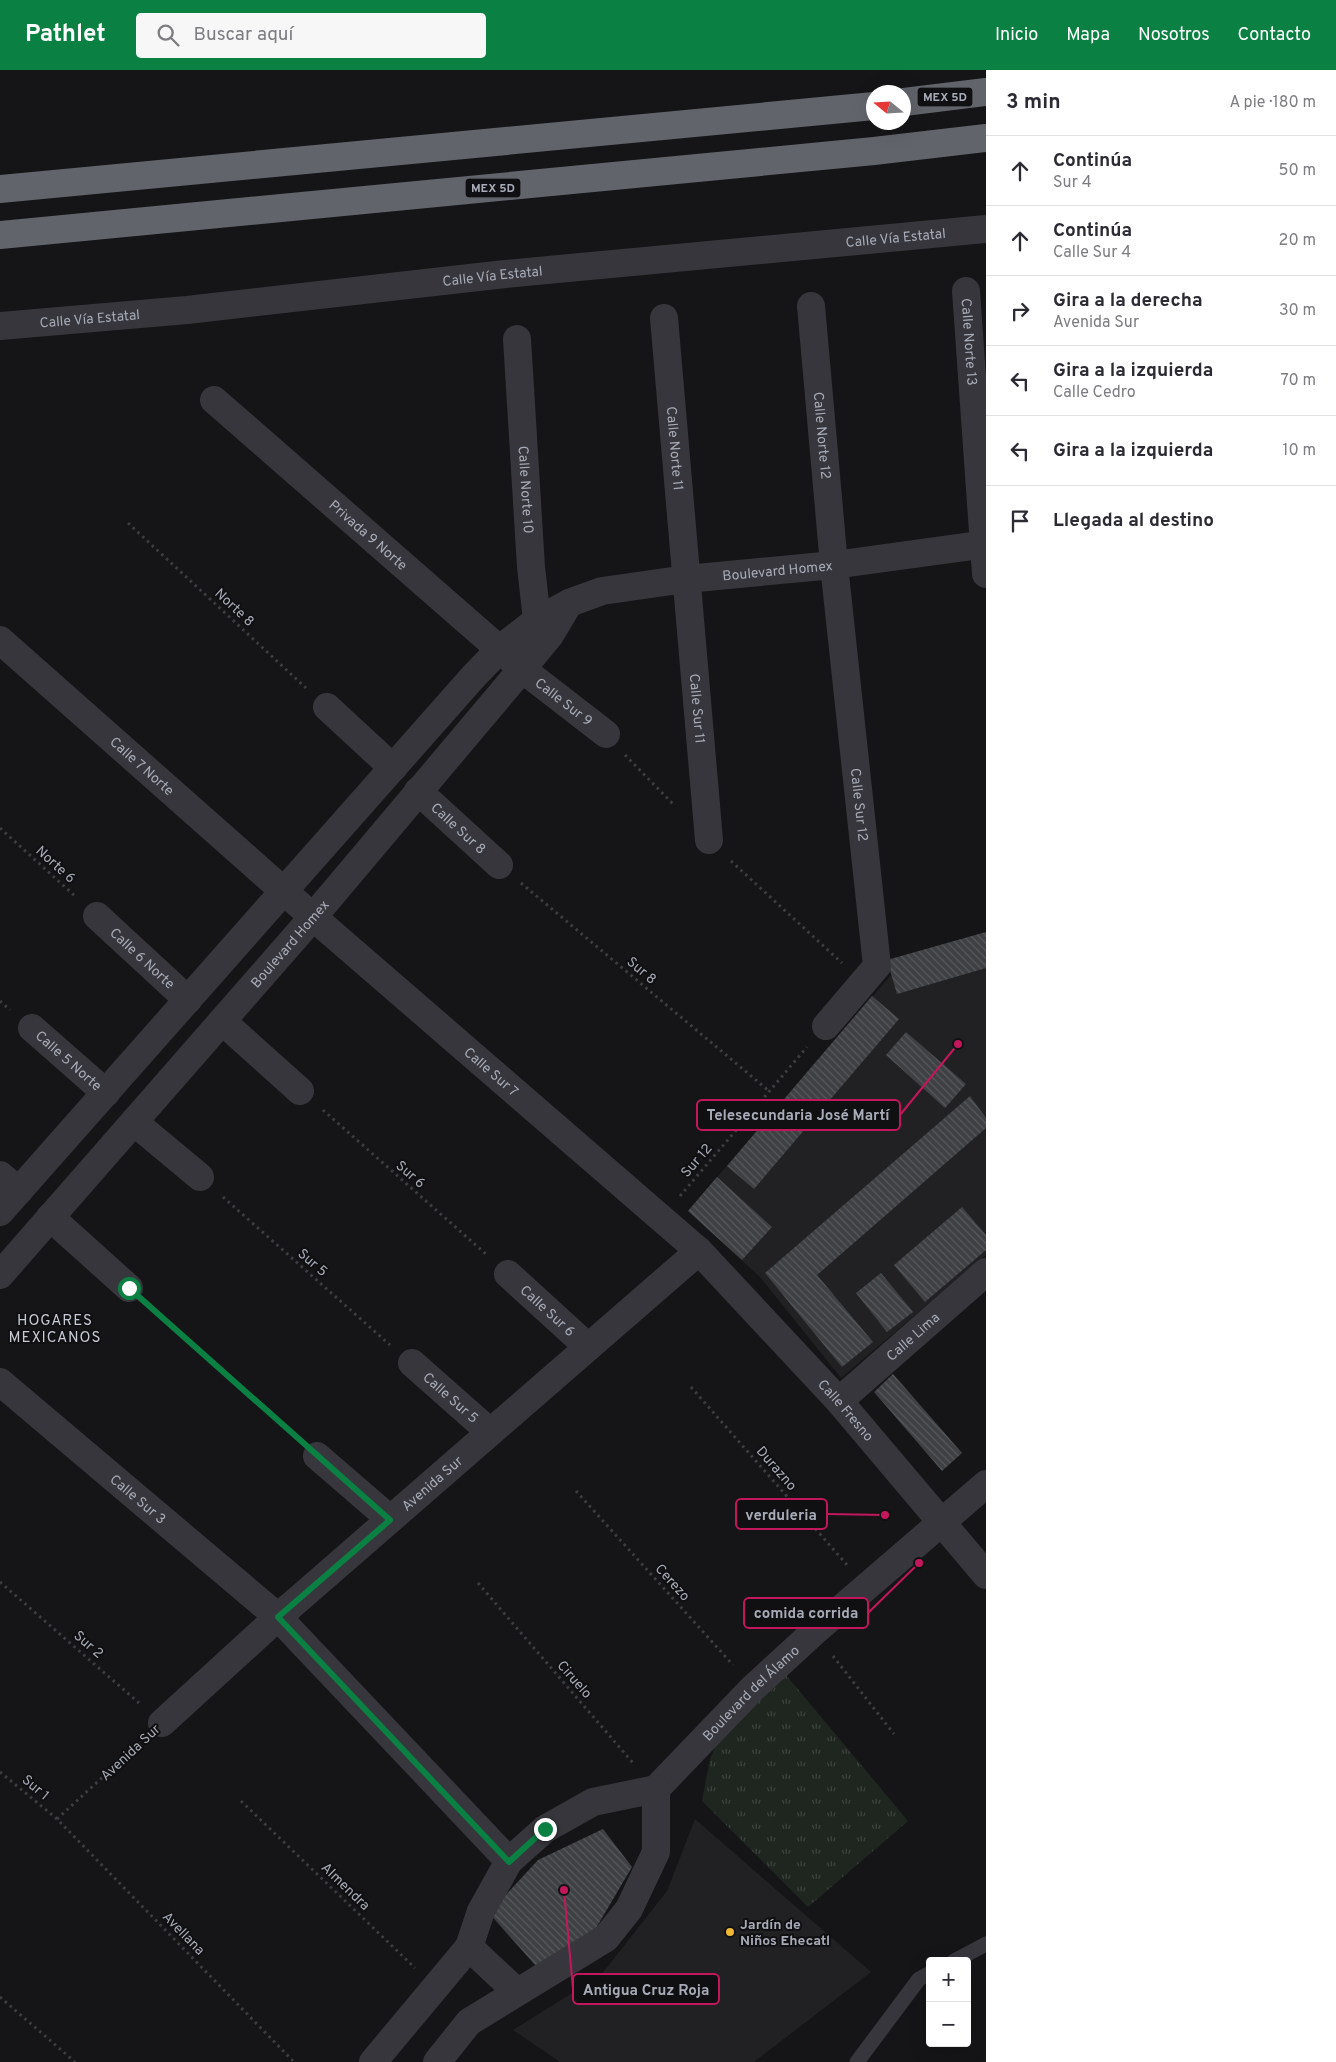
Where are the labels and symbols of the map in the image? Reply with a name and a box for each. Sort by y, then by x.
north arrow [866,85,911,130]
road number: MEX 5D [918,88,972,106]
road number: MEX 5D [466,179,520,198]
street label: Calle Vía Estatal [845,226,947,252]
street label: Calle Vía Estatal [442,264,543,291]
street label: Calle Norte 13 [957,298,980,386]
street label: Calle Vía Estatal [39,307,141,333]
street label: Calle Norte 12 [809,391,833,480]
street label: Calle Norte 11 [662,406,686,491]
street label: Calle Norte 10 [514,445,536,534]
street label: Privada 9 Norte [325,497,410,575]
street label: Boulevard Homex [722,558,833,586]
street label: Norte 8 [211,586,257,631]
street label: Calle Sur 11 [685,673,708,744]
street label: Calle Sur 9 [531,675,595,730]
street label: Calle 7 Norte [106,734,177,800]
street label: Calle Sur 12 [846,767,871,842]
street label: Calle Sur 8 [427,800,489,859]
street label: Norte 6 [32,843,78,887]
street label: Boulevard Homex [248,897,333,992]
street label: Calle 6 Norte [106,925,178,993]
street label: Sur 8 [623,954,659,988]
street label: Calle 5 Norte [31,1028,104,1095]
street label: Calle Sur 7 [460,1044,521,1101]
callout: Telesecundaria José Martí [697,1100,900,1130]
text: Telesecundaria José Martí [706,1107,891,1126]
street label: Sur 12 [678,1141,716,1181]
street label: Sur 6 [392,1158,428,1193]
street label: Sur 5 [294,1246,330,1281]
route start [118,1277,141,1300]
street label: Calle Sur 6 [516,1282,578,1341]
street label: Calle Lima [883,1310,944,1365]
district label: HOGARES MEXICANOS [9,1312,101,1348]
street label: Calle Sur 5 [419,1370,481,1428]
street label: Calle Fresno [813,1377,876,1446]
street label: Durazno [752,1443,800,1495]
street label: Avenida Sur [399,1453,467,1516]
street label: Calle Sur 3 [106,1471,169,1528]
callout: verduleria [736,1499,827,1529]
text: verduleria [745,1507,817,1526]
street label: Cerezo [651,1561,693,1605]
callout: comida corrida [744,1598,868,1628]
text: comida corrida [754,1605,858,1624]
street label: Sur 2 [70,1628,106,1663]
street label: Boulevard del Álamo [700,1642,804,1745]
street label: Ciruelo [553,1658,595,1703]
street label: Avenida Sur [98,1721,165,1785]
street label: Sur 1 [18,1772,52,1804]
route end [534,1818,557,1841]
street label: Almendra [317,1860,373,1915]
street label: Avellana [158,1909,208,1959]
place label: Jardín de Niños Ehecatl [740,1917,830,1950]
marker: Jardín de Niños Ehecatl [724,1926,736,1938]
callout: Antigua Cruz Roja [573,1974,719,2004]
text: Antigua Cruz Roja [583,1982,709,2001]

